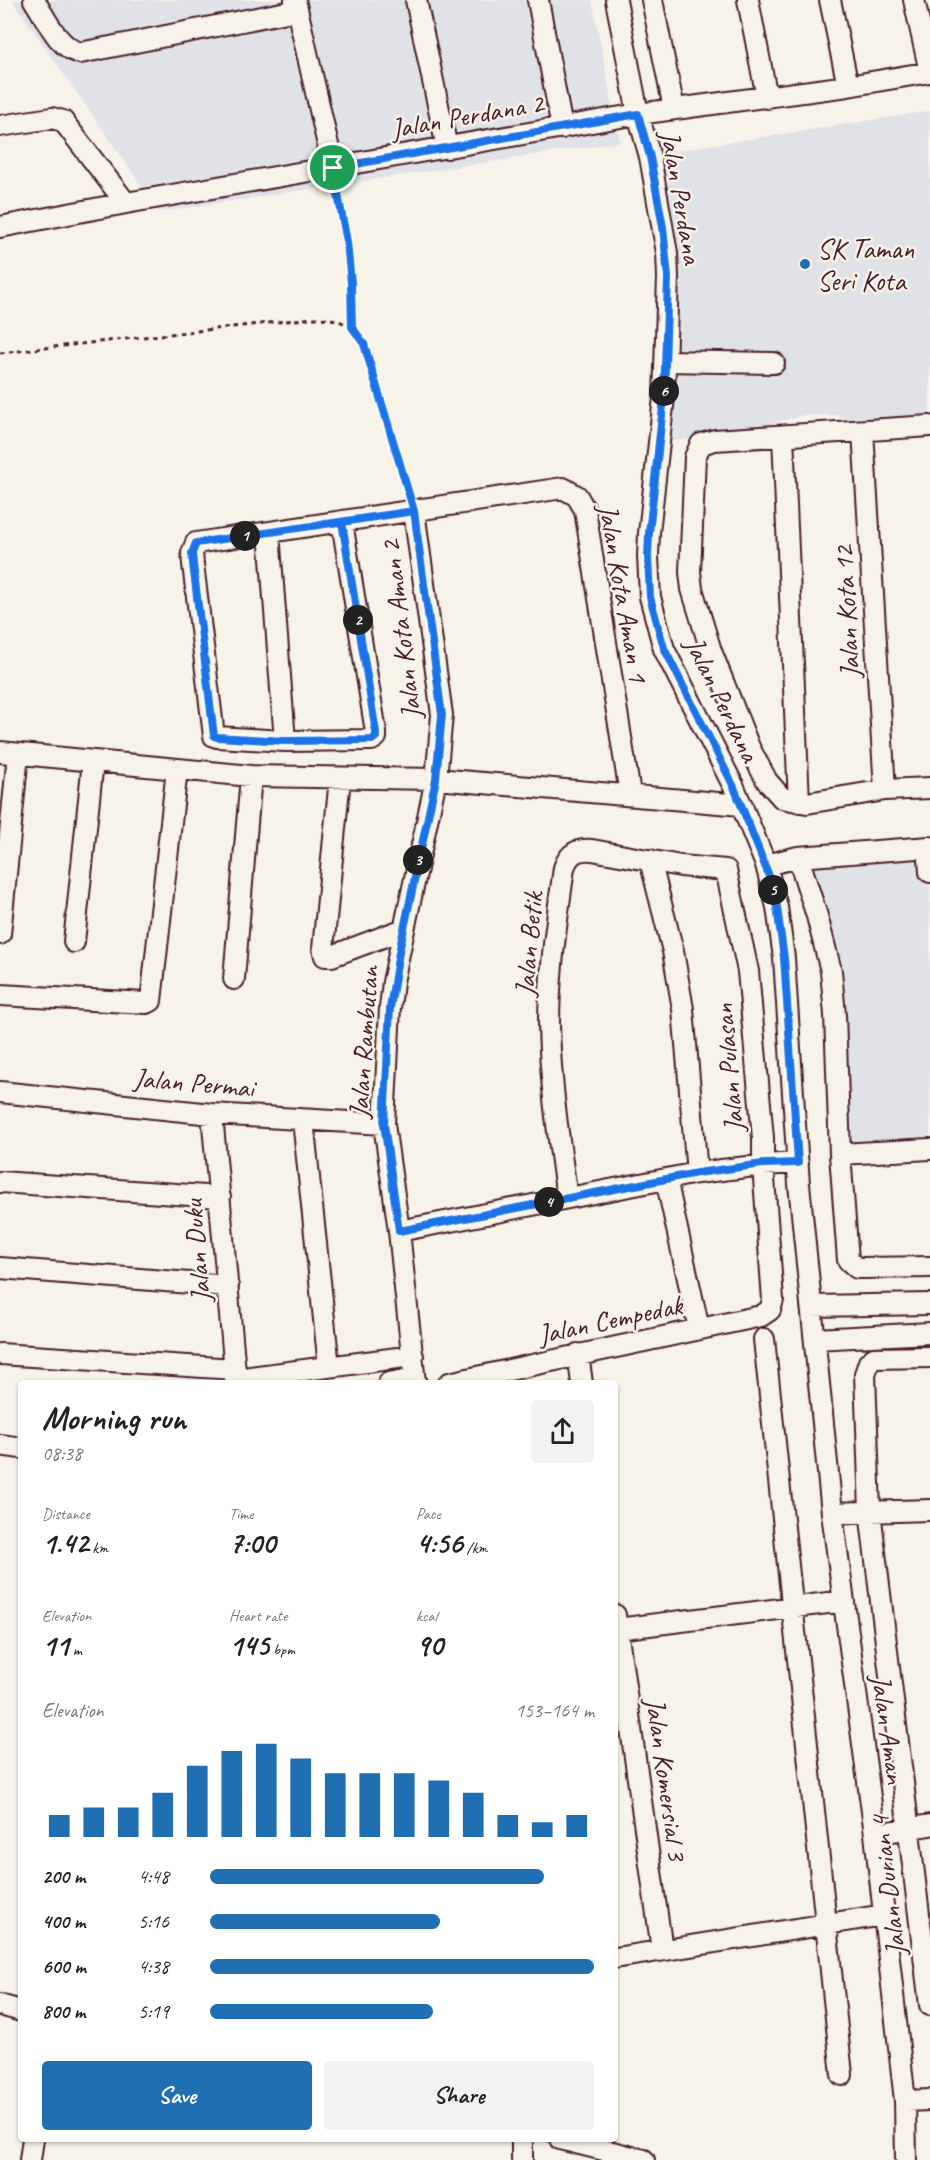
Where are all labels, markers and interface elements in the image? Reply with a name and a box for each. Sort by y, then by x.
street label: Jalan Perdana 2 [386,84,548,146]
street label: Jalan Perdana [652,126,711,268]
pin [307,142,358,193]
icon: arrive [316,151,349,184]
place label: SK Taman Seri Kota [817,231,915,298]
marker: SK Taman Seri Kota [798,257,812,271]
pin: 6 [649,376,679,406]
text: 6 [660,381,668,401]
street label: Jalan Kota Aman 1 [590,499,657,686]
pin: 1 [230,521,260,551]
text: 1 [241,526,249,546]
street label: Jalan Kota Aman 2 [372,536,429,723]
street label: Jalan Kota 12 [825,543,868,681]
pin: 2 [343,605,373,635]
text: 2 [354,610,362,630]
street label: Jalan Perdana [676,629,769,769]
pin: 3 [403,845,433,875]
text: 3 [414,850,422,870]
pin: 5 [758,875,788,905]
text: 5 [770,880,776,900]
street label: Jalan Betik [506,888,551,999]
street label: Jalan Rambutan [341,963,386,1121]
street label: Jalan Pulasan [705,1002,752,1136]
street label: Jalan Permai [130,1060,259,1106]
pin: 4 [534,1187,564,1217]
text: 4 [545,1192,553,1212]
street label: Jalan Duku [174,1197,219,1306]
street label: Jalan Cempedak [533,1287,687,1352]
text: Morning run [42,1397,186,1439]
button: share [531,1400,594,1463]
text: 08:38 [42,1441,82,1466]
text: Distance [42,1504,90,1524]
text: Time [229,1504,253,1524]
text: Pace [416,1504,441,1524]
text: 1.42 [42,1524,88,1562]
text: 7:00 [229,1524,275,1562]
text: 4:56 [416,1524,463,1562]
text: km [88,1538,108,1558]
text: /km [463,1538,487,1558]
text: Elevation [42,1606,91,1626]
text: Heart rate [229,1606,287,1626]
text: kcal [416,1606,437,1626]
text: 11 [42,1626,69,1664]
text: 145 [229,1626,269,1664]
text: 90 [416,1626,443,1664]
text: m [69,1640,82,1660]
text: bpm [269,1640,295,1660]
street label: Jalan Aman [863,1670,914,1787]
street label: Jalan Komersial 3 [637,1693,696,1865]
text: Elevation [42,1698,104,1723]
text: 153–164 m [515,1698,594,1723]
street label: Jalan Durian 4 [861,1811,914,1960]
text: 200 m [42,1864,85,1889]
text: 4:48 [138,1864,169,1889]
text: 400 m [42,1909,85,1934]
text: 5:16 [138,1909,169,1934]
text: 600 m [42,1954,86,1979]
text: 4:38 [138,1954,169,1979]
text: 800 m [42,1999,85,2024]
text: 5:19 [138,1999,169,2024]
button: Save [42,2061,312,2130]
button: Share [324,2061,594,2130]

